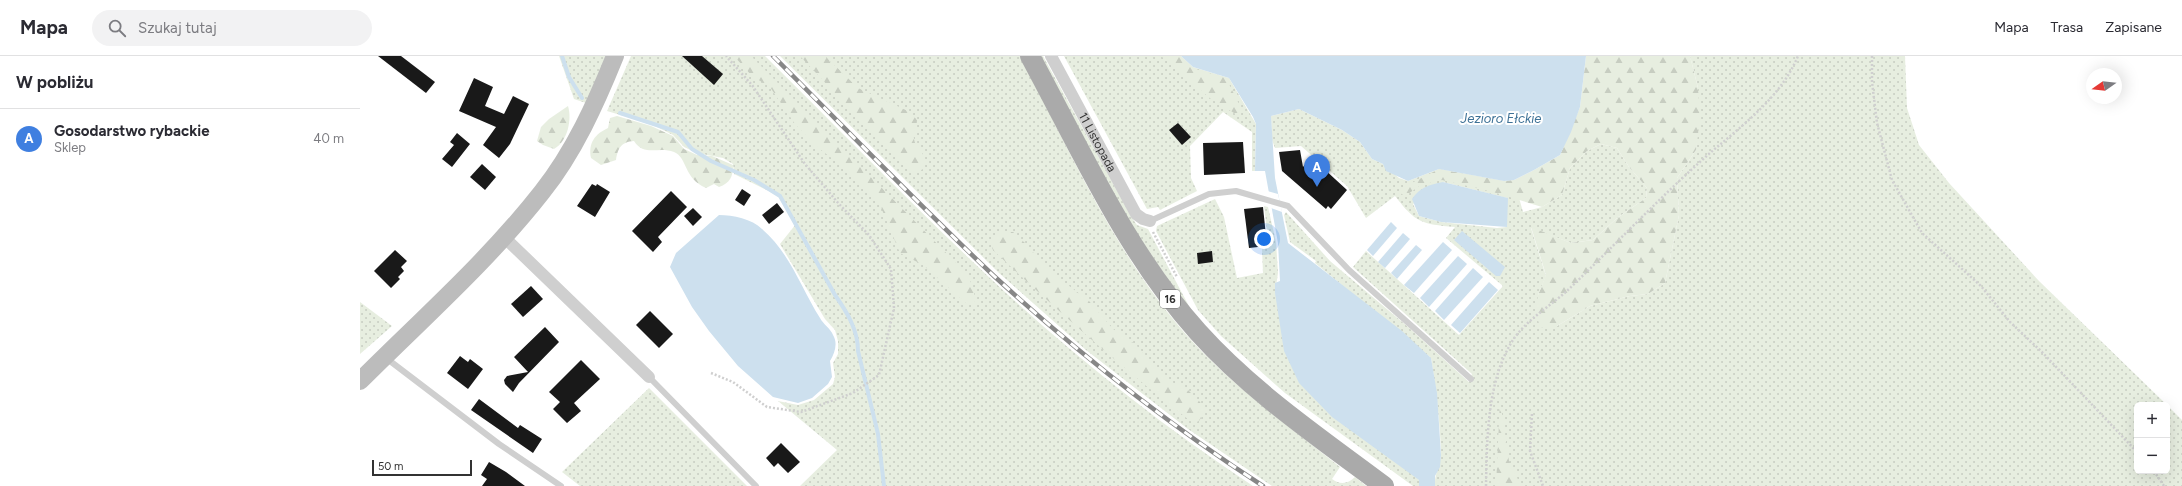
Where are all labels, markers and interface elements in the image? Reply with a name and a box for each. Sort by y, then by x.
search box [92,10,372,46]
text: Mapa [20,16,68,39]
icon: search [106,17,128,39]
text: Szukaj tutaj [138,19,217,37]
text: Mapa [1994,19,2029,36]
text: Trasa [2051,19,2083,36]
text: Zapisane [2105,19,2162,36]
north arrow [2086,68,2122,104]
text: W pobliżu [16,72,93,92]
street label: 11 Listopada [1076,110,1119,174]
water label: Jezioro Ełckie [1460,111,1541,126]
text: Gosodarstwo rybackie [54,122,210,140]
text: A [24,131,34,146]
text: 40 m [313,131,344,146]
text: Sklep [54,140,86,155]
pin: A [1304,154,1330,187]
your location [1254,229,1274,249]
road number: 16 [1160,290,1180,308]
map controls [2134,402,2170,474]
button: + [2134,402,2170,438]
button: − [2134,438,2170,474]
scale bar [372,458,472,477]
text: 50 m [378,460,403,473]

